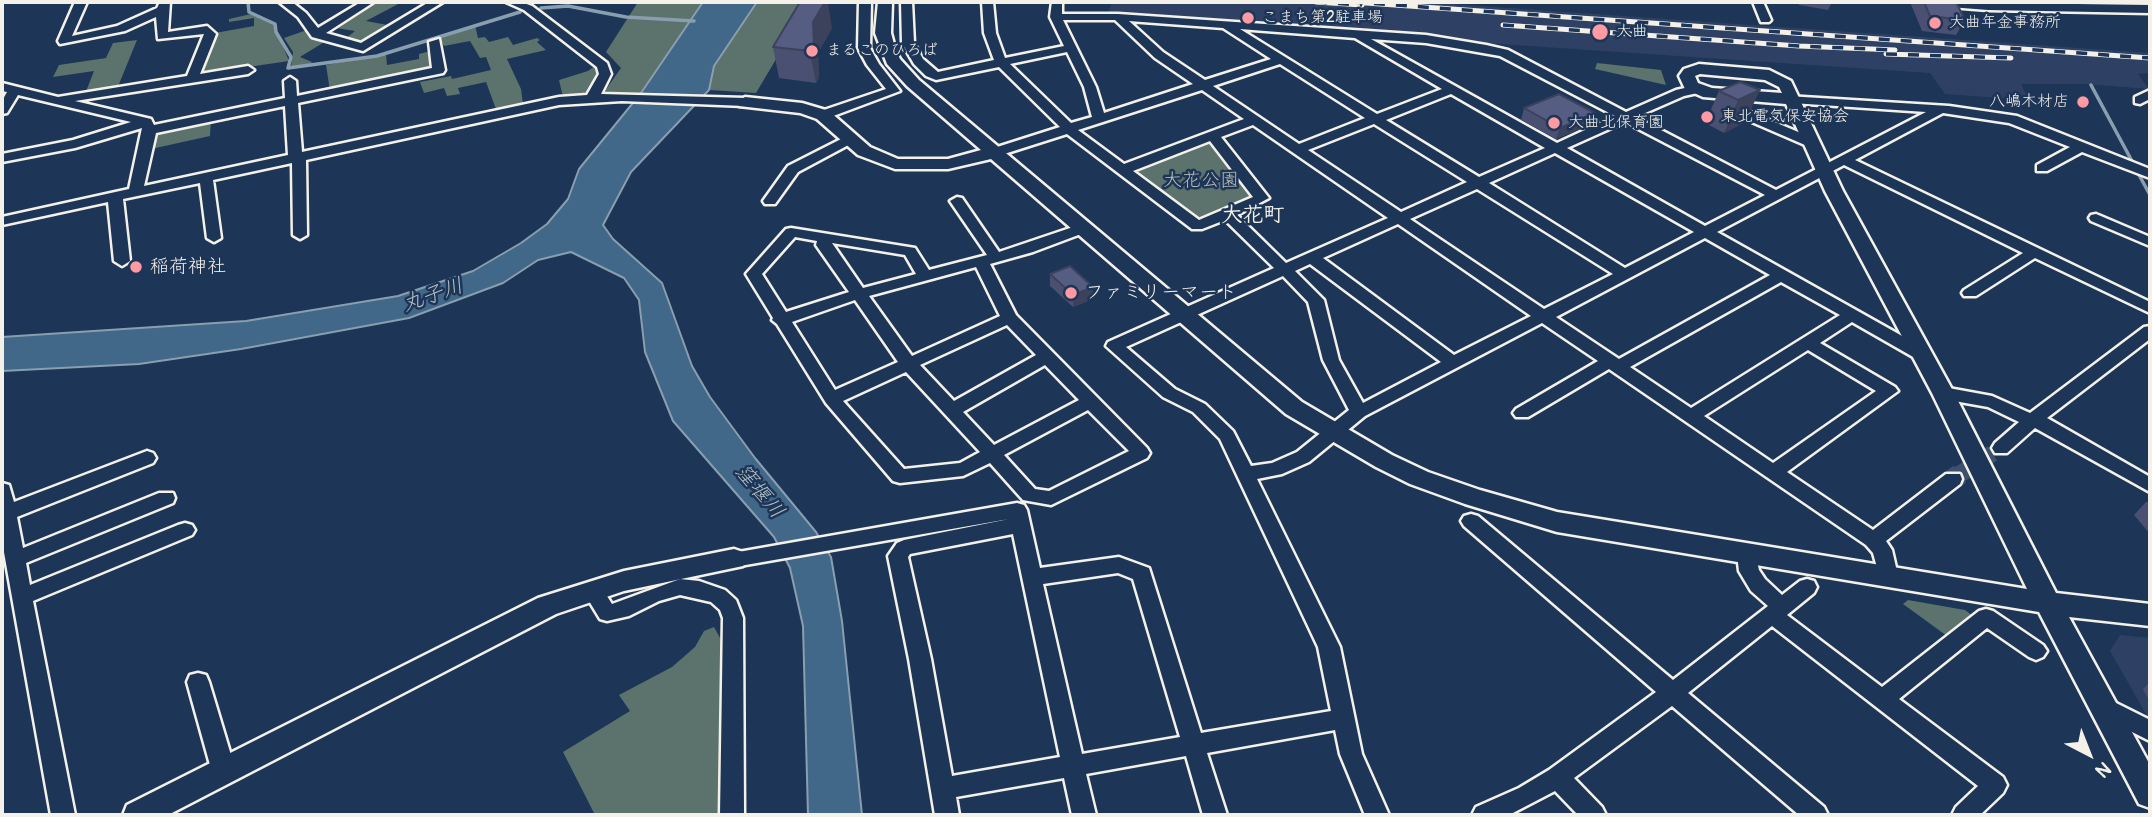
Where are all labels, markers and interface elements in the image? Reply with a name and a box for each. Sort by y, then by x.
place label: こまち第2駐車場 [1262,8,1383,28]
marker: こまち第2駐車場 [1240,10,1256,26]
place label: 大曲年金事務所 [1949,13,2061,33]
marker: 大曲年金事務所 [1927,15,1943,31]
marker: 大曲 [1590,22,1610,42]
place label: 大曲 [1616,22,1648,42]
place label: まるこのひろば [826,41,938,61]
marker: まるこのひろば [804,43,820,59]
place label: 八嶋木材店 [1989,92,2069,112]
marker: 八嶋木材店 [2075,94,2091,110]
place label: 東北電気保安協会 [1721,107,1849,127]
marker: 東北電気保安協会 [1699,109,1715,125]
place label: 大曲北保育園 [1568,113,1664,133]
marker: 大曲北保育園 [1546,115,1562,131]
park label: 大花公園 [1163,170,1239,192]
district label: 大花町 [1222,203,1284,229]
place label: 稲荷神社 [150,256,226,278]
marker: 稲荷神社 [128,259,144,275]
water label: 丸子川 [399,274,467,318]
place label: ファミリーマート [1085,282,1237,304]
marker: ファミリーマート [1063,285,1079,301]
water label: 窪堰川 [729,460,789,524]
north arrow [2054,719,2124,789]
text: N [2090,756,2116,783]

